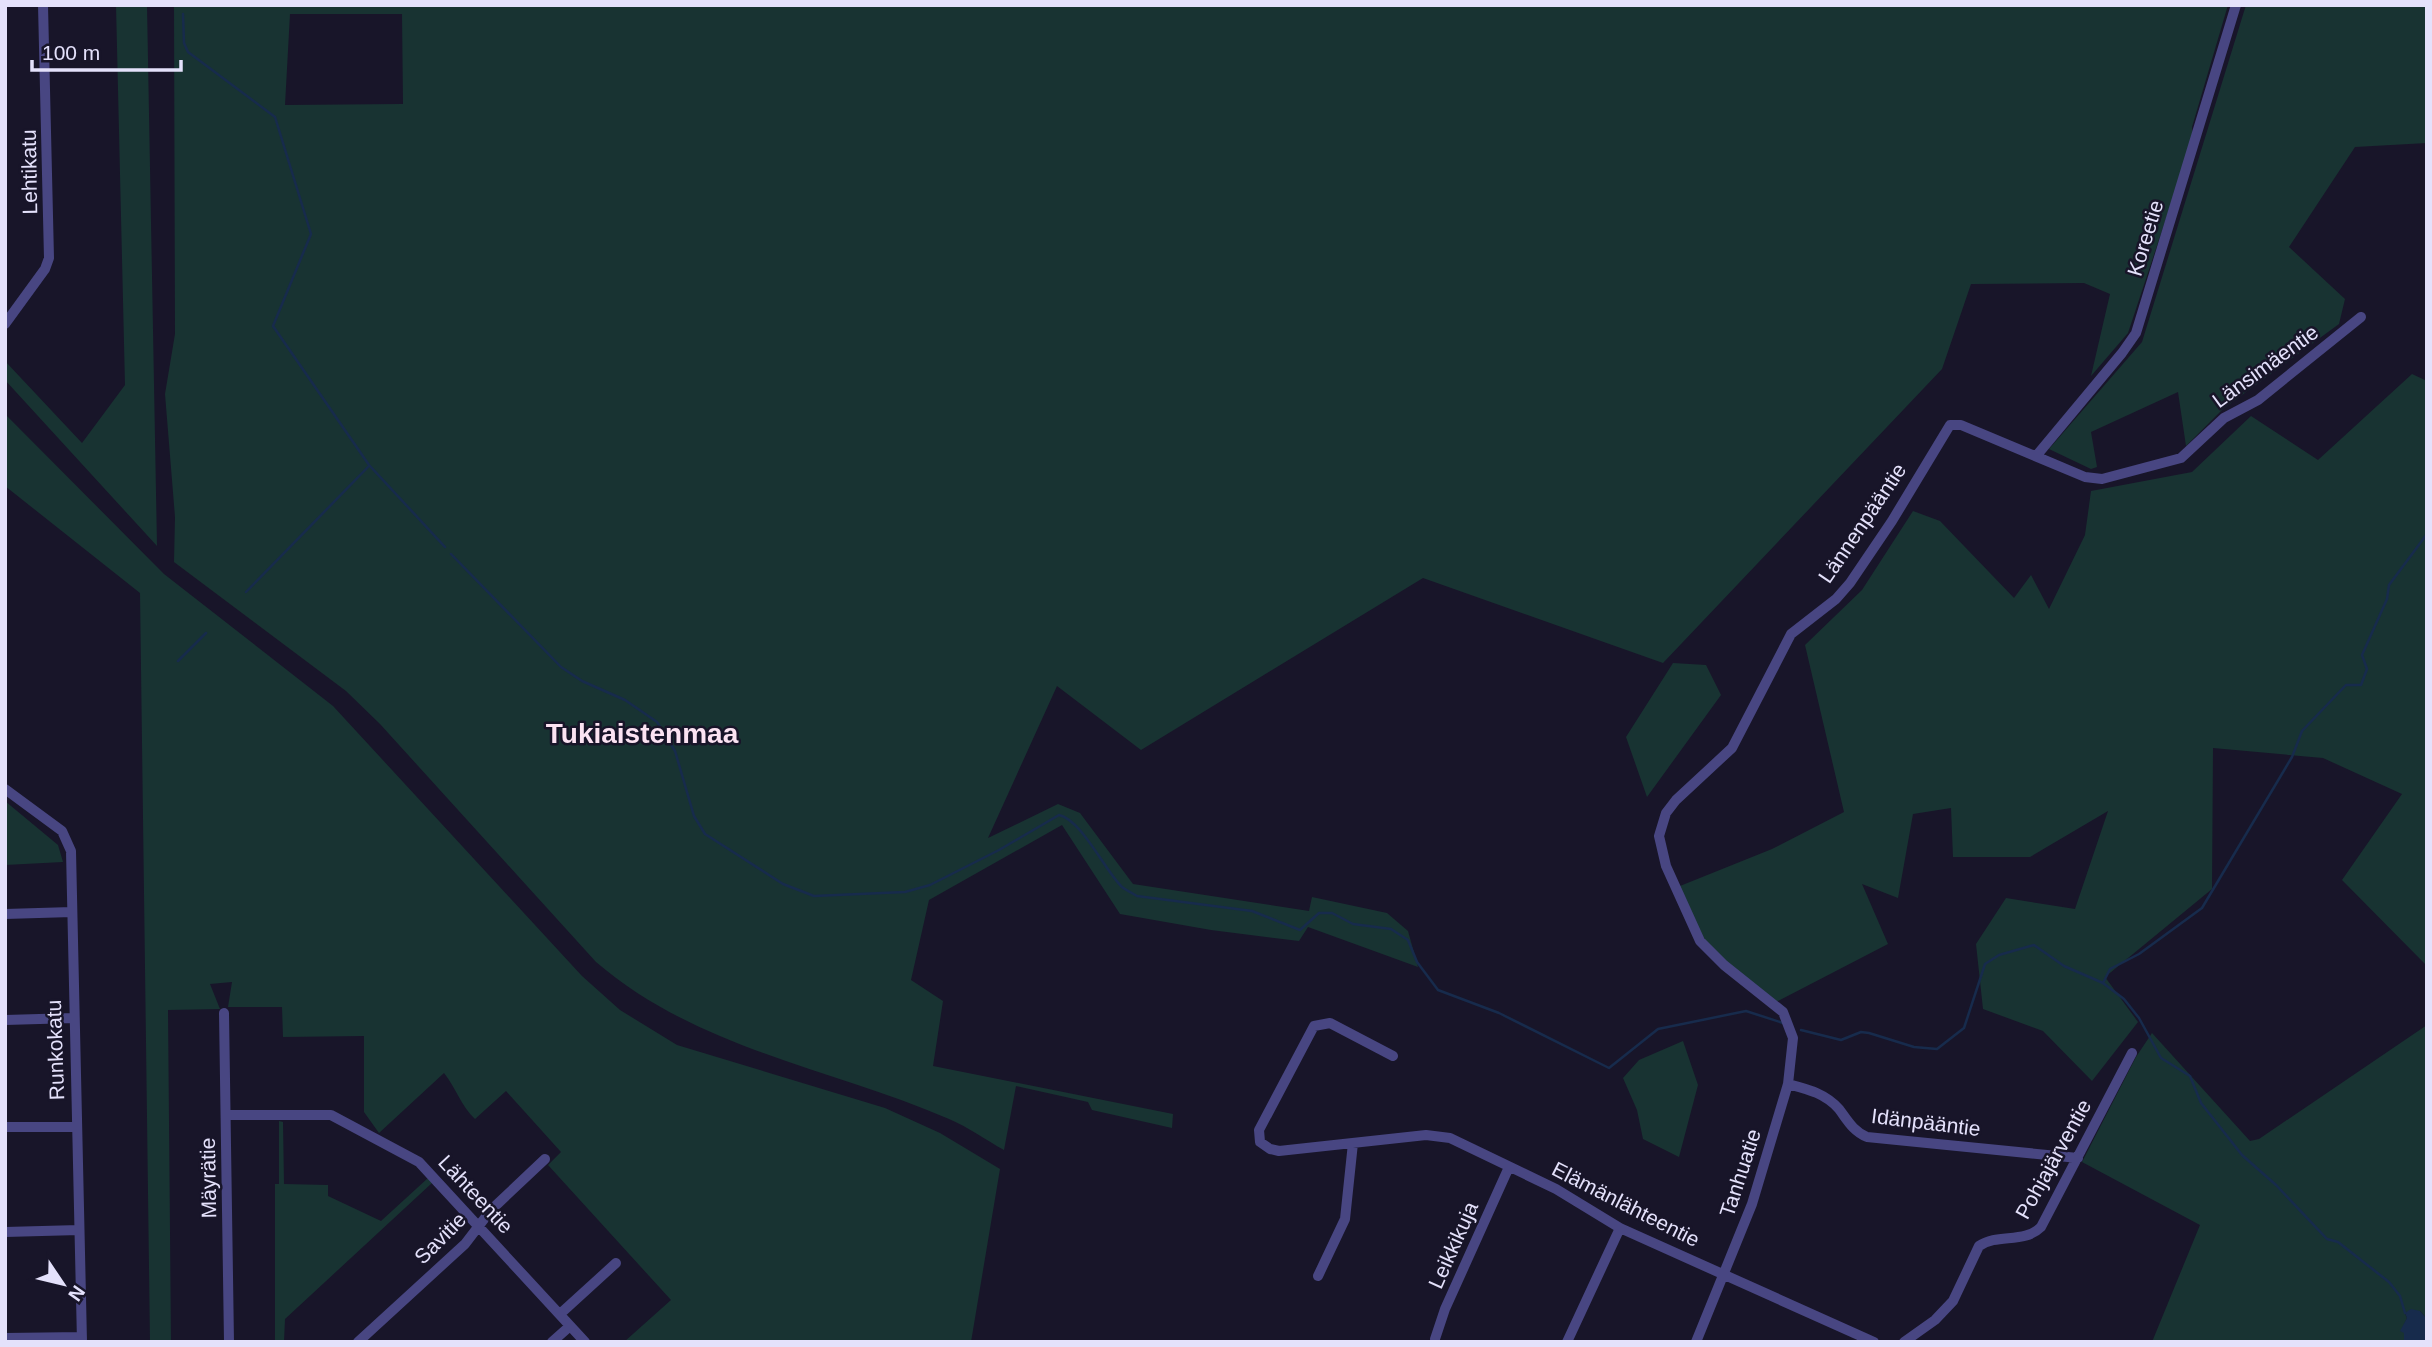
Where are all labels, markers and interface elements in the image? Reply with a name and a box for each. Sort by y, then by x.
scale bar [32,28,180,72]
text: 100 m [42,41,100,64]
street label: Lehtikatu [17,129,41,215]
street label: Koreetie [2123,197,2167,279]
street label: Länsimäentie [2208,320,2322,412]
street label: Lännenpääntie [1814,459,1910,587]
district label: Tukiaistenmaa [546,718,739,749]
street label: Runkokatu [42,999,68,1101]
street label: Pohjajärventie [2011,1095,2095,1223]
street label: Idänpääntie [1870,1104,1982,1140]
street label: Tanhuatie [1715,1126,1765,1220]
street label: Mäyrätie [196,1138,220,1218]
street label: Lähteentie [434,1150,518,1238]
street label: Elämänlähteentie [1548,1157,1704,1251]
street label: Leikkikuja [1424,1198,1482,1292]
street label: Savitie [410,1208,470,1268]
north arrow [28,1249,98,1319]
text: N [64,1282,89,1305]

